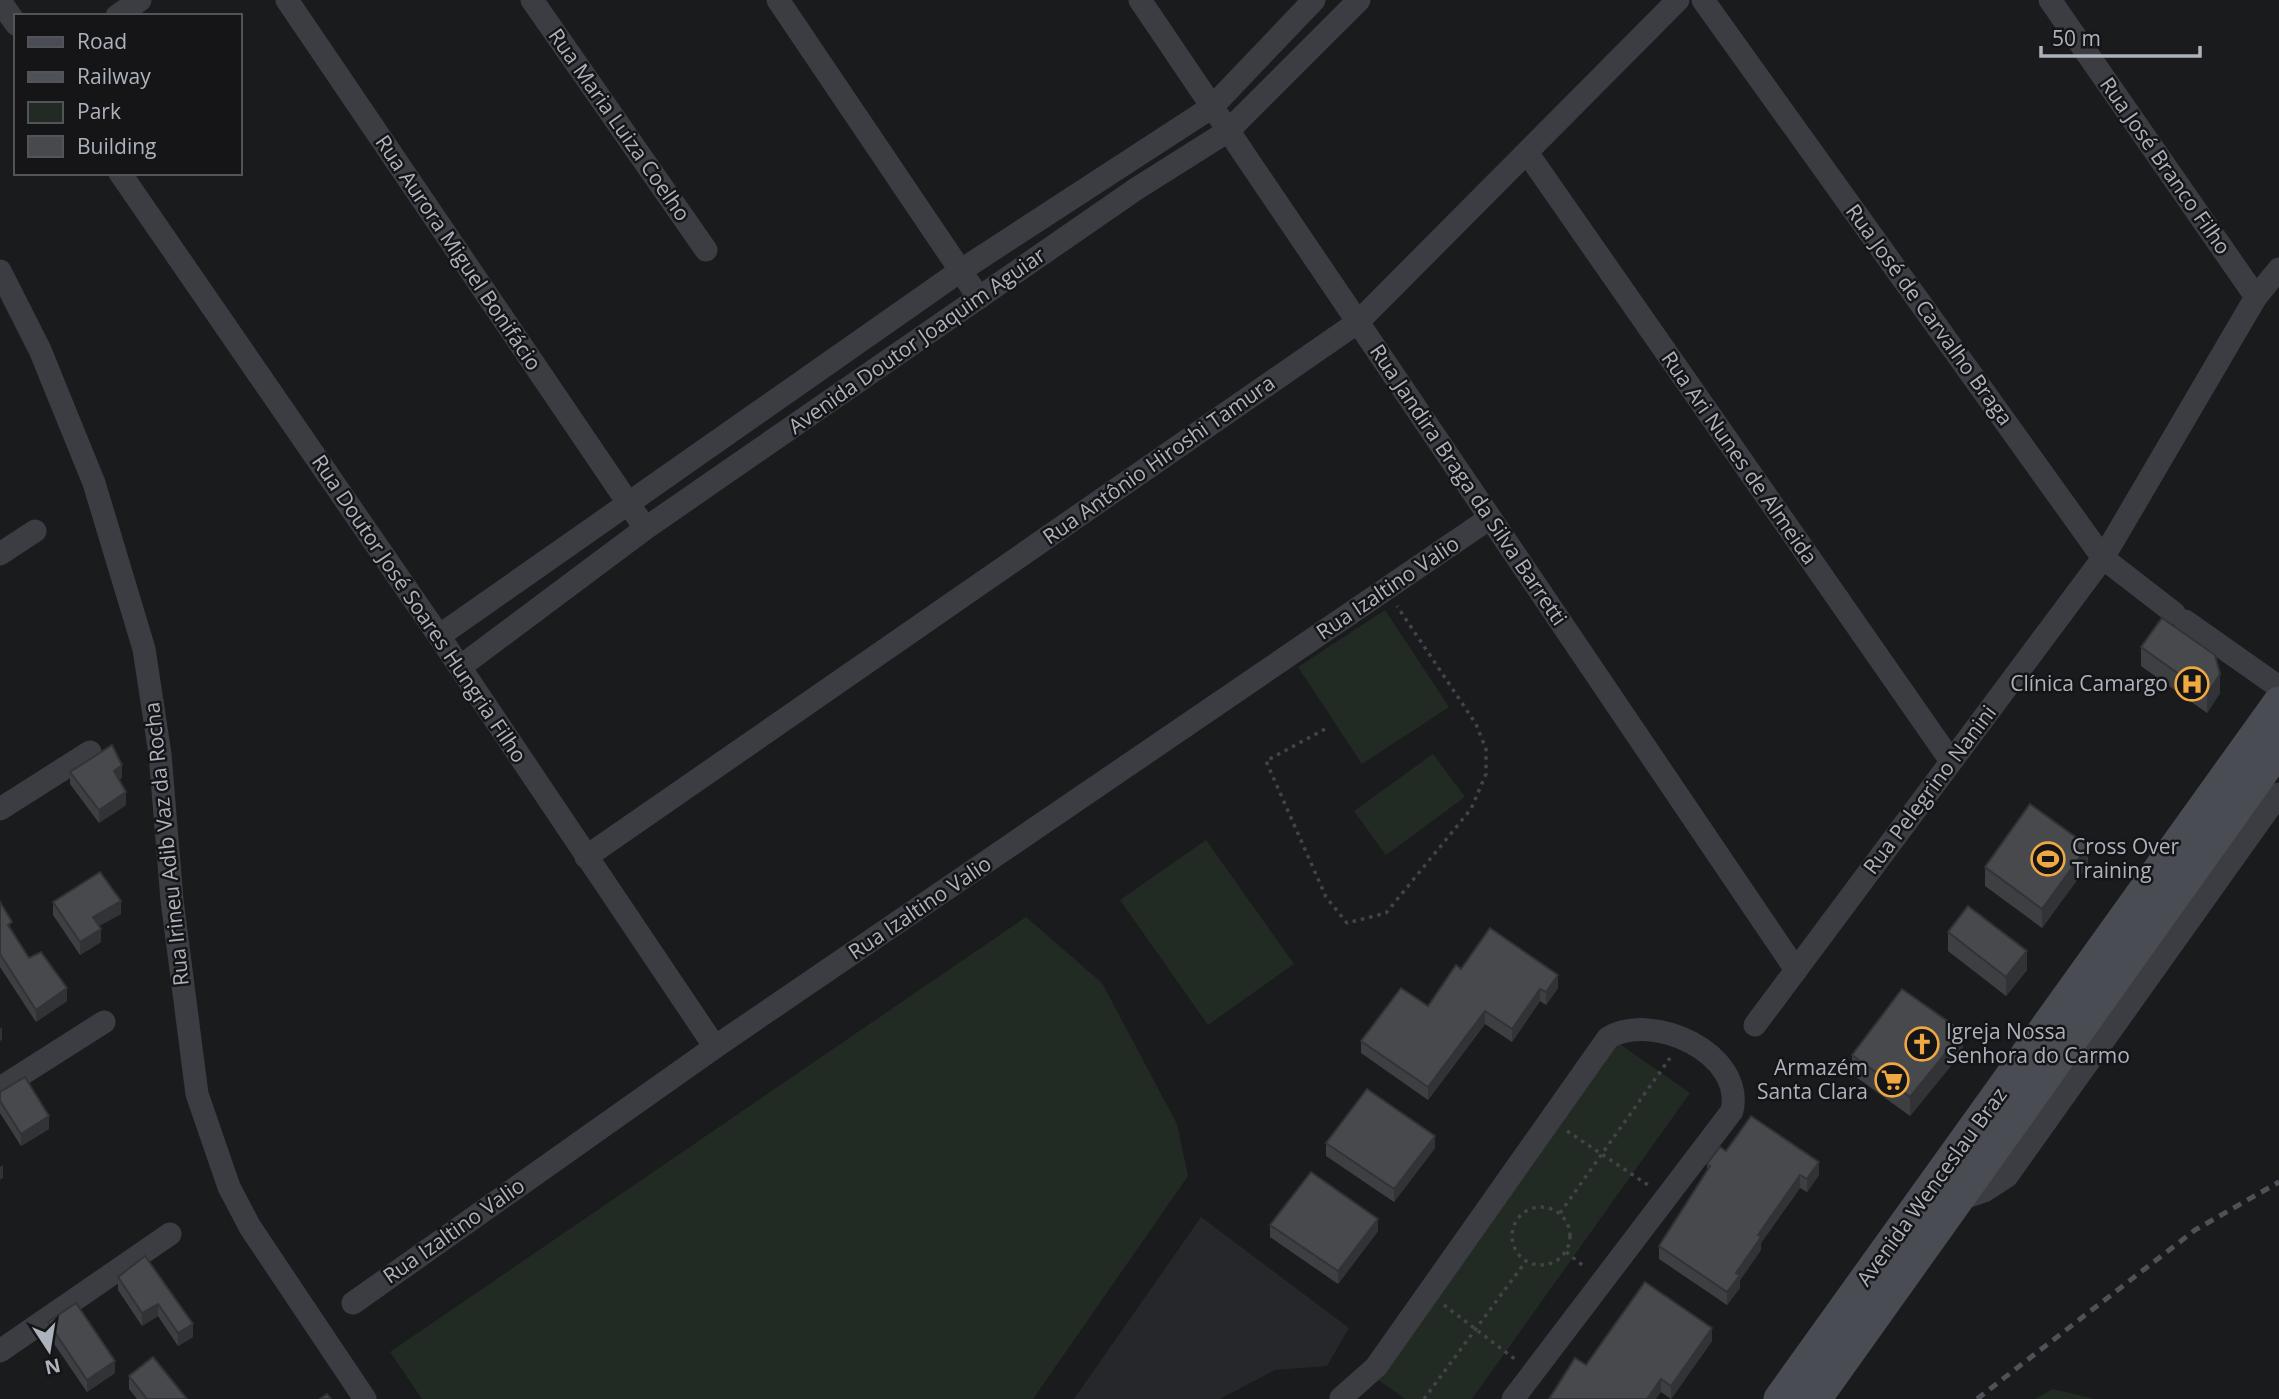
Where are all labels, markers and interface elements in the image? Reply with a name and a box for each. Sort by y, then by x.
legend [14,14,242,175]
scale bar [2041,14,2200,58]
street label: Rua Maria Luiza Coelho [543,23,697,226]
text: 50 m [2052,24,2101,52]
text: Road [77,27,127,55]
text: Railway [77,62,151,90]
street label: Rua José Branco Filho [2094,71,2238,260]
text: Park [77,97,121,125]
street label: Rua Aurora Miguel Bonifácio [369,129,548,376]
text: Building [77,132,156,160]
street label: Rua José de Carvalho Braga [1840,198,2020,431]
street label: Avenida Doutor Joaquim Aguiar [782,240,1051,440]
street label: Rua Jandira Braga da Silva Barretti [1364,338,1574,631]
street label: Rua Ari Nunes de Almeida [1655,345,1824,570]
street label: Rua Antônio Hiroshi Tamura [1037,368,1280,550]
street label: Rua Doutor José Soares Hungria Filho [306,449,534,768]
street label: Rua Izaltino Valio [1310,529,1464,645]
hospital icon: Clínica Camargo [2173,665,2211,703]
place label: Clínica Camargo [2010,669,2168,697]
street label: Rua Pelegrino Nanini [1856,699,2002,880]
street label: Rua Irineu Adib Vaz da Rocha [137,701,195,987]
place label: Cross Over Training [2072,832,2180,884]
sports icon: Cross Over Training [2029,840,2067,878]
street label: Rua Izaltino Valio [842,849,996,965]
place label: Igreja Nossa Senhora do Carmo [1946,1017,2130,1069]
church icon: Igreja Nossa Senhora do Carmo [1903,1025,1941,1063]
place label: Armazém Santa Clara [1757,1053,1868,1105]
supermarket icon: Armazém Santa Clara [1873,1061,1911,1099]
street label: Avenida Wenceslau Braz [1850,1082,2013,1291]
street label: Rua Izaltino Valio [377,1171,530,1289]
north arrow [14,1315,84,1385]
text: N [42,1352,63,1381]

